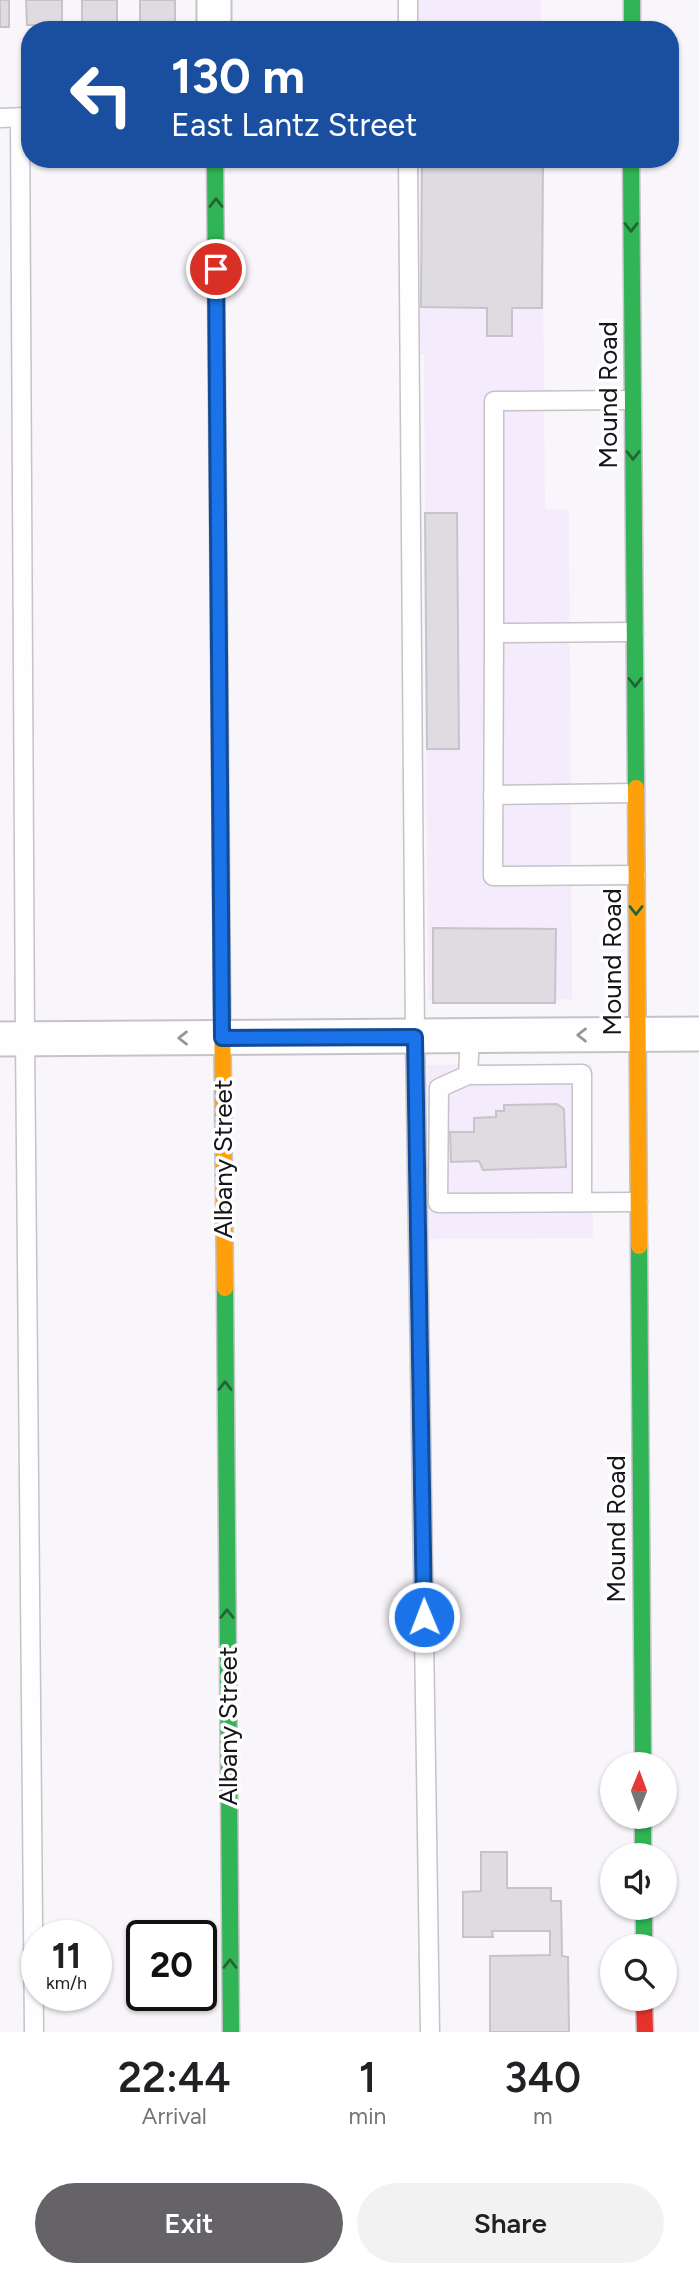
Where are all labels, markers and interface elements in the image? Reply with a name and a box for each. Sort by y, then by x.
text: 130 m [171,46,305,105]
icon: left [56,49,147,140]
text: East Lantz Street [171,106,417,144]
one-way arrow [208,198,223,209]
one-way arrow [623,223,639,233]
pin [186,239,246,299]
icon: arrive [197,250,235,288]
street label: Mound Road [592,321,624,469]
one-way arrow [625,450,640,461]
one-way arrow [627,677,642,688]
street label: Mound Road [596,888,628,1036]
one-way arrow [628,905,644,916]
one-way arrow [576,1027,587,1043]
one-way arrow [177,1030,188,1046]
street label: Albany Street [207,1079,239,1239]
one-way arrow [217,1381,233,1391]
street label: Mound Road [600,1455,632,1603]
position arrow [387,1580,461,1654]
one-way arrow [219,1608,235,1619]
street label: Albany Street [212,1646,244,1806]
north arrow [600,1752,677,1829]
map controls [600,1752,677,2011]
button: sound [600,1843,677,1920]
speed limit sign: 20 [126,1920,217,2011]
button: search [600,1934,677,2011]
text: 11 [52,1935,81,1977]
one-way arrow [222,1958,238,1969]
text: km/h [46,1972,87,1994]
text: 22:44 [118,2052,231,2103]
text: 1 [359,2052,376,2103]
text: 340 [504,2052,581,2103]
text: Arrival [142,2102,207,2130]
text: min [349,2102,386,2130]
text: m [533,2102,552,2130]
button: Exit [35,2183,343,2263]
button: Share [357,2183,664,2263]

